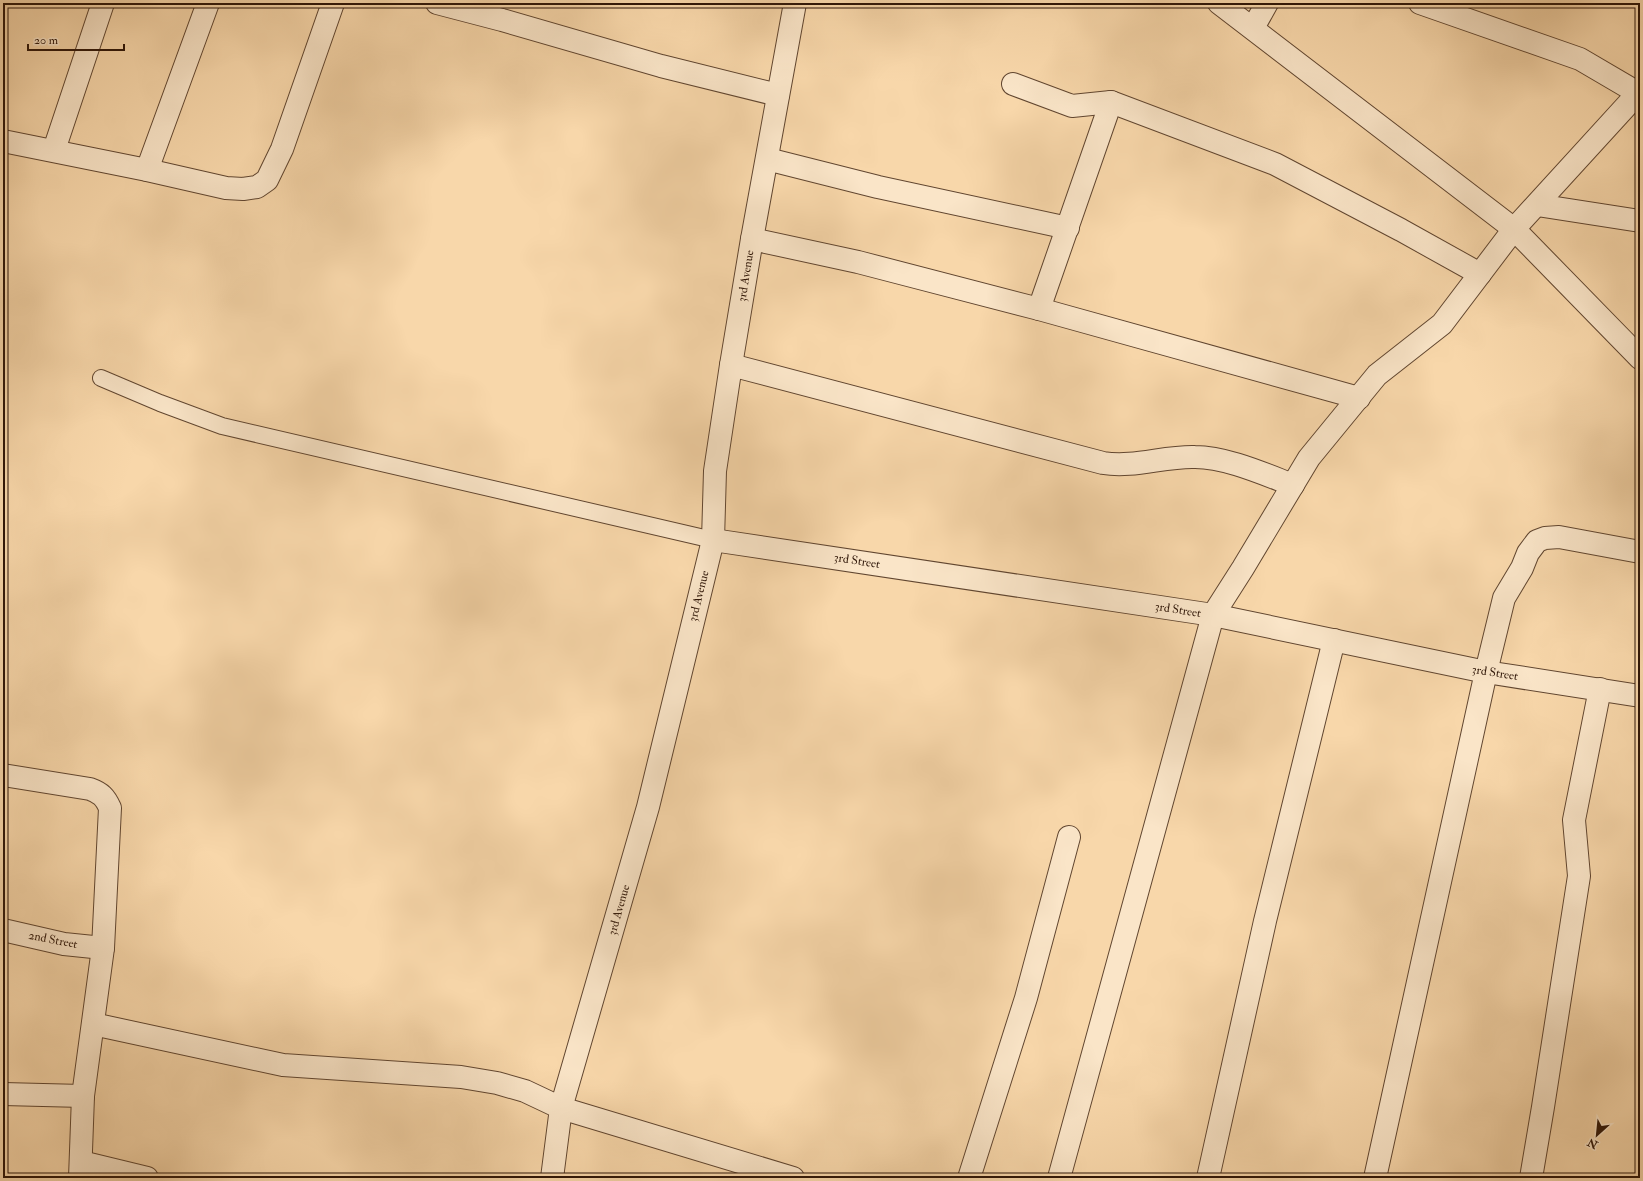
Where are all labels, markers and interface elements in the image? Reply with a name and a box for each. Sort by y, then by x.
scale bar [28,26,124,52]
text: 20 m [34,33,59,48]
street label: 3rd Avenue [735,249,757,303]
street label: 3rd Street [833,550,881,572]
street label: 3rd Avenue [685,569,713,623]
street label: 3rd Street [1154,599,1202,621]
street label: 3rd Street [1471,662,1519,684]
street label: 3rd Avenue [605,883,633,937]
street label: 2nd Street [27,928,79,952]
north arrow [1577,1115,1617,1155]
text: N [1584,1135,1601,1152]

